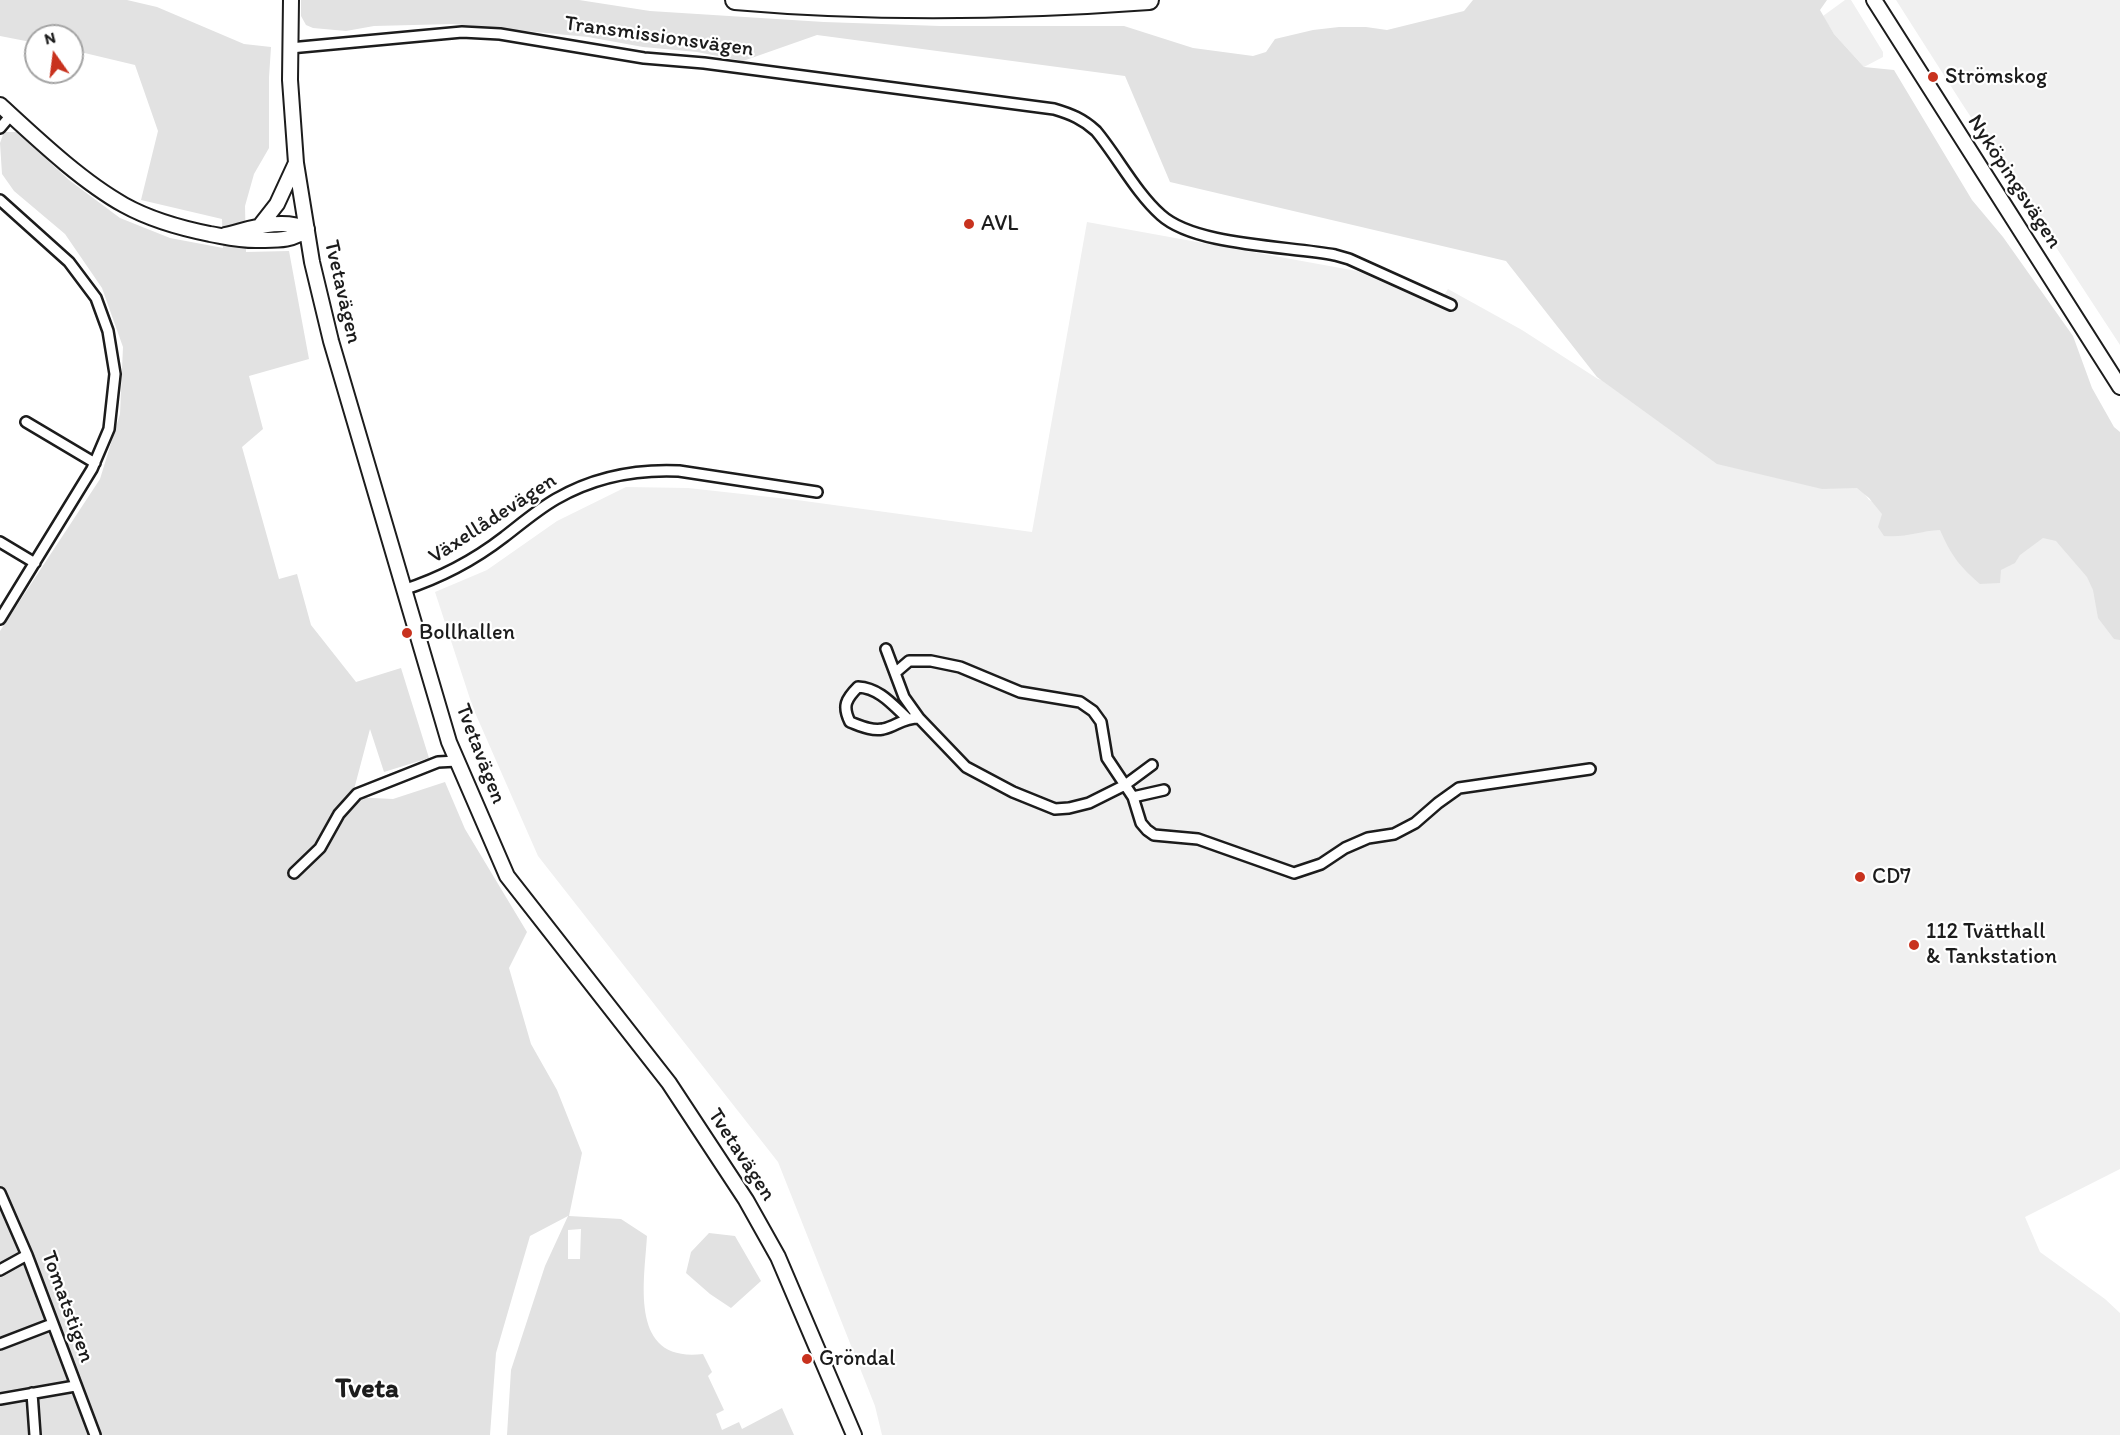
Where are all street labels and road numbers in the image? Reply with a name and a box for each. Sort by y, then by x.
street label: Transmissionsvägen [563,11,755,63]
street label: Nyköpingsvägen [1961,110,2067,254]
street label: Tvetavägen [317,238,367,346]
street label: Växellådevägen [424,468,562,570]
street label: Tvetavägen [449,700,511,808]
street label: Tvetavägen [701,1104,781,1206]
street label: Tomatstigen [35,1248,99,1366]

